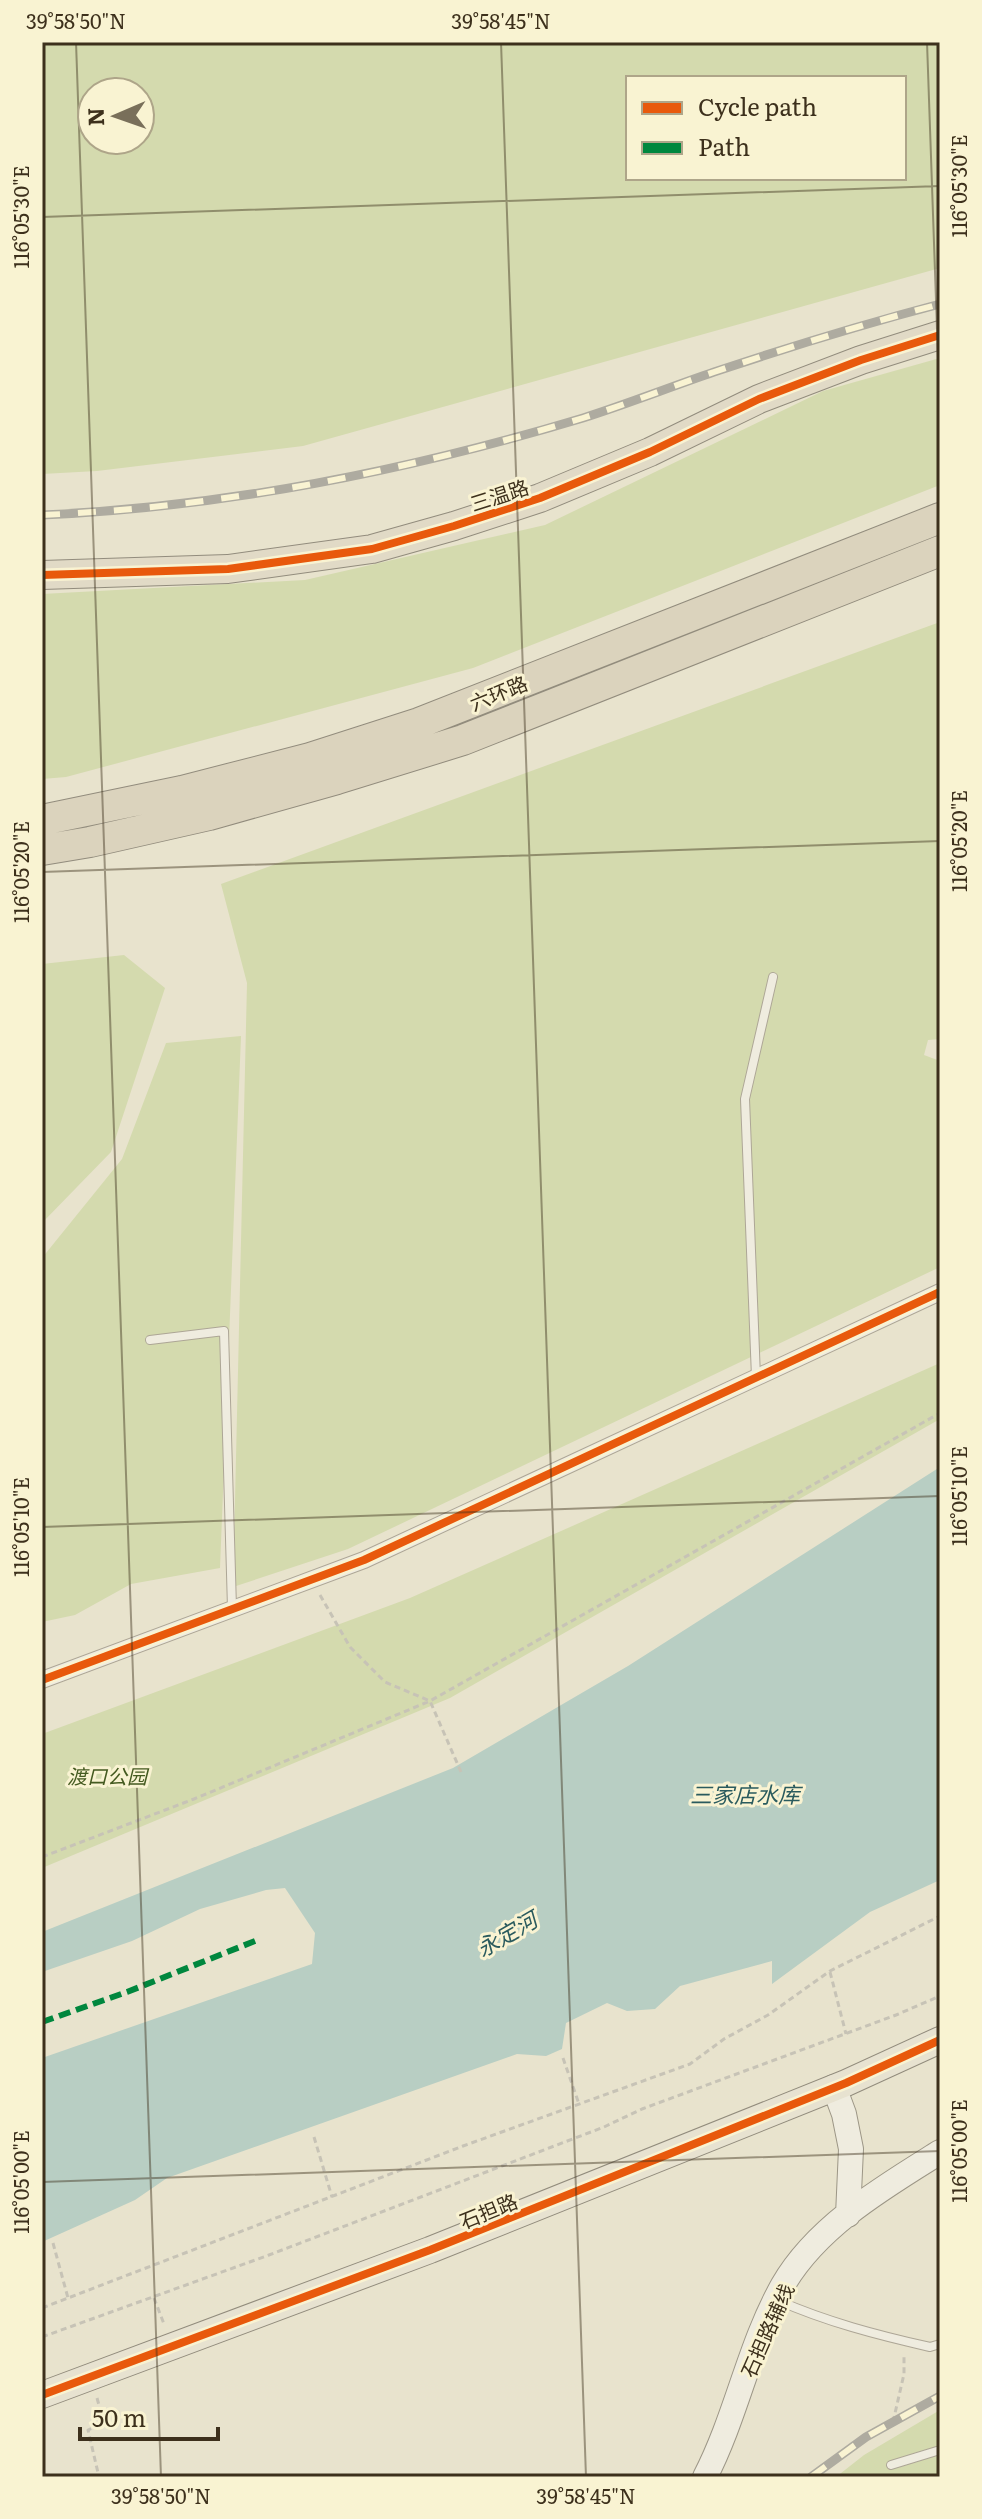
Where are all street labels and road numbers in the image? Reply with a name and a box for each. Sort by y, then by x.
street label: 三温路 [466,470,532,518]
street label: 六环路 [465,667,531,717]
street label: 石担路 [455,2185,521,2235]
street label: 石担路辅线 [732,2278,800,2382]

